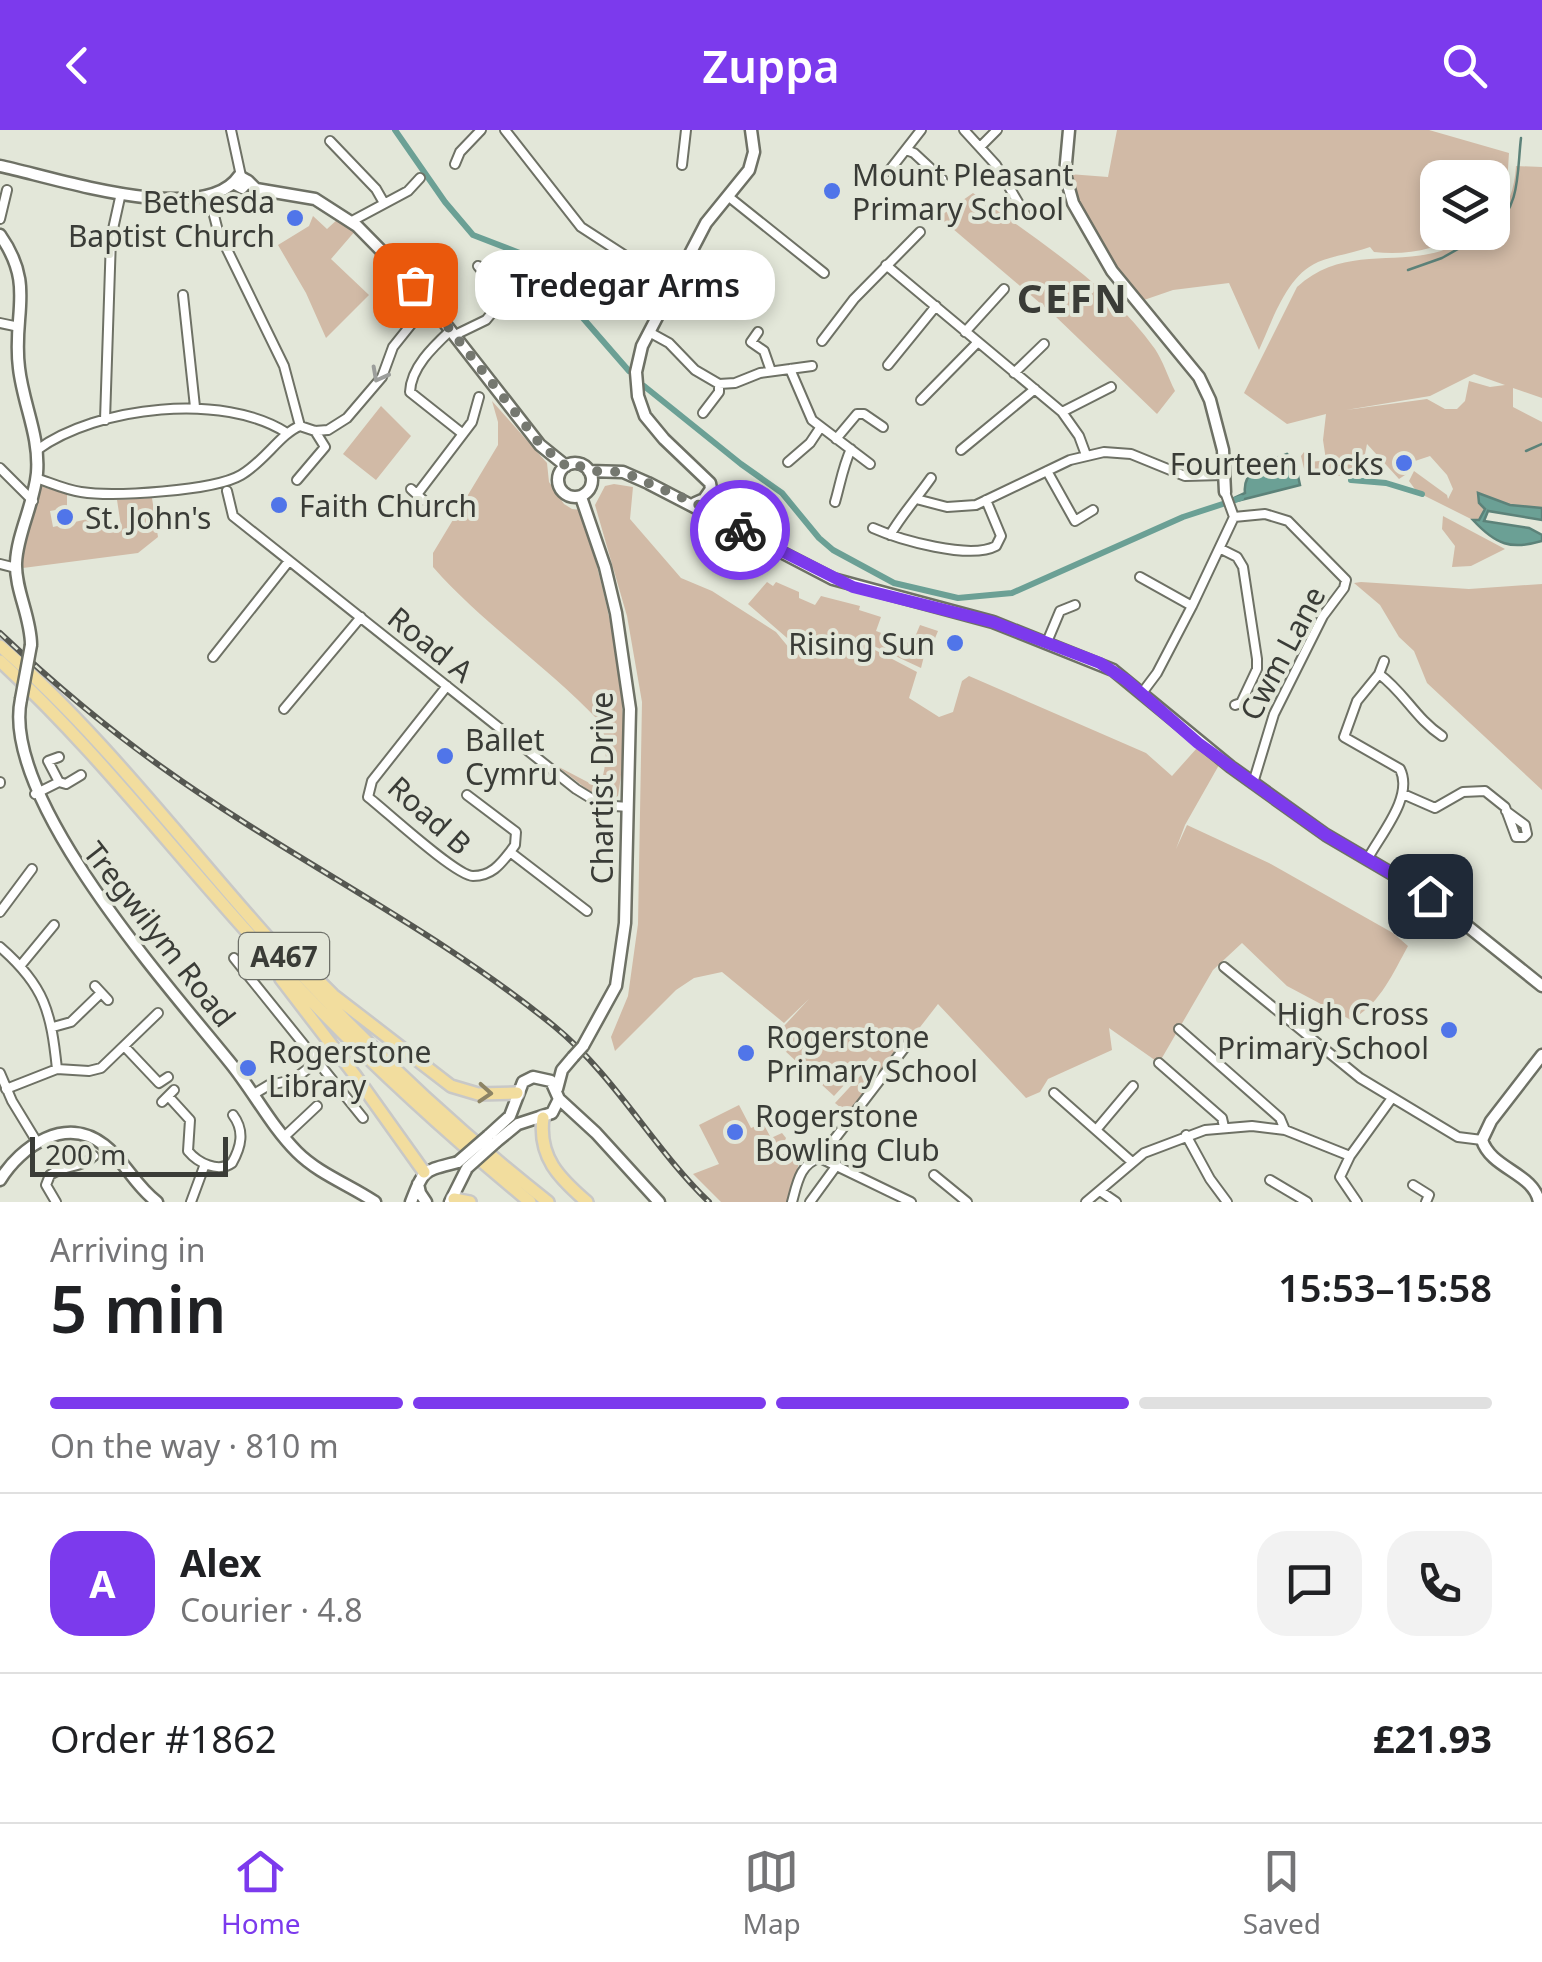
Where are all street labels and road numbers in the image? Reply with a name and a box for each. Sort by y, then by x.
street label: Cwm Lane [1230,579,1334,727]
street label: Road A [380,597,483,692]
street label: Chartist Drive [581,692,622,884]
street label: Road B [379,767,481,863]
street label: Tregwilym Road [75,833,245,1035]
road number: A467 [239,933,329,979]

